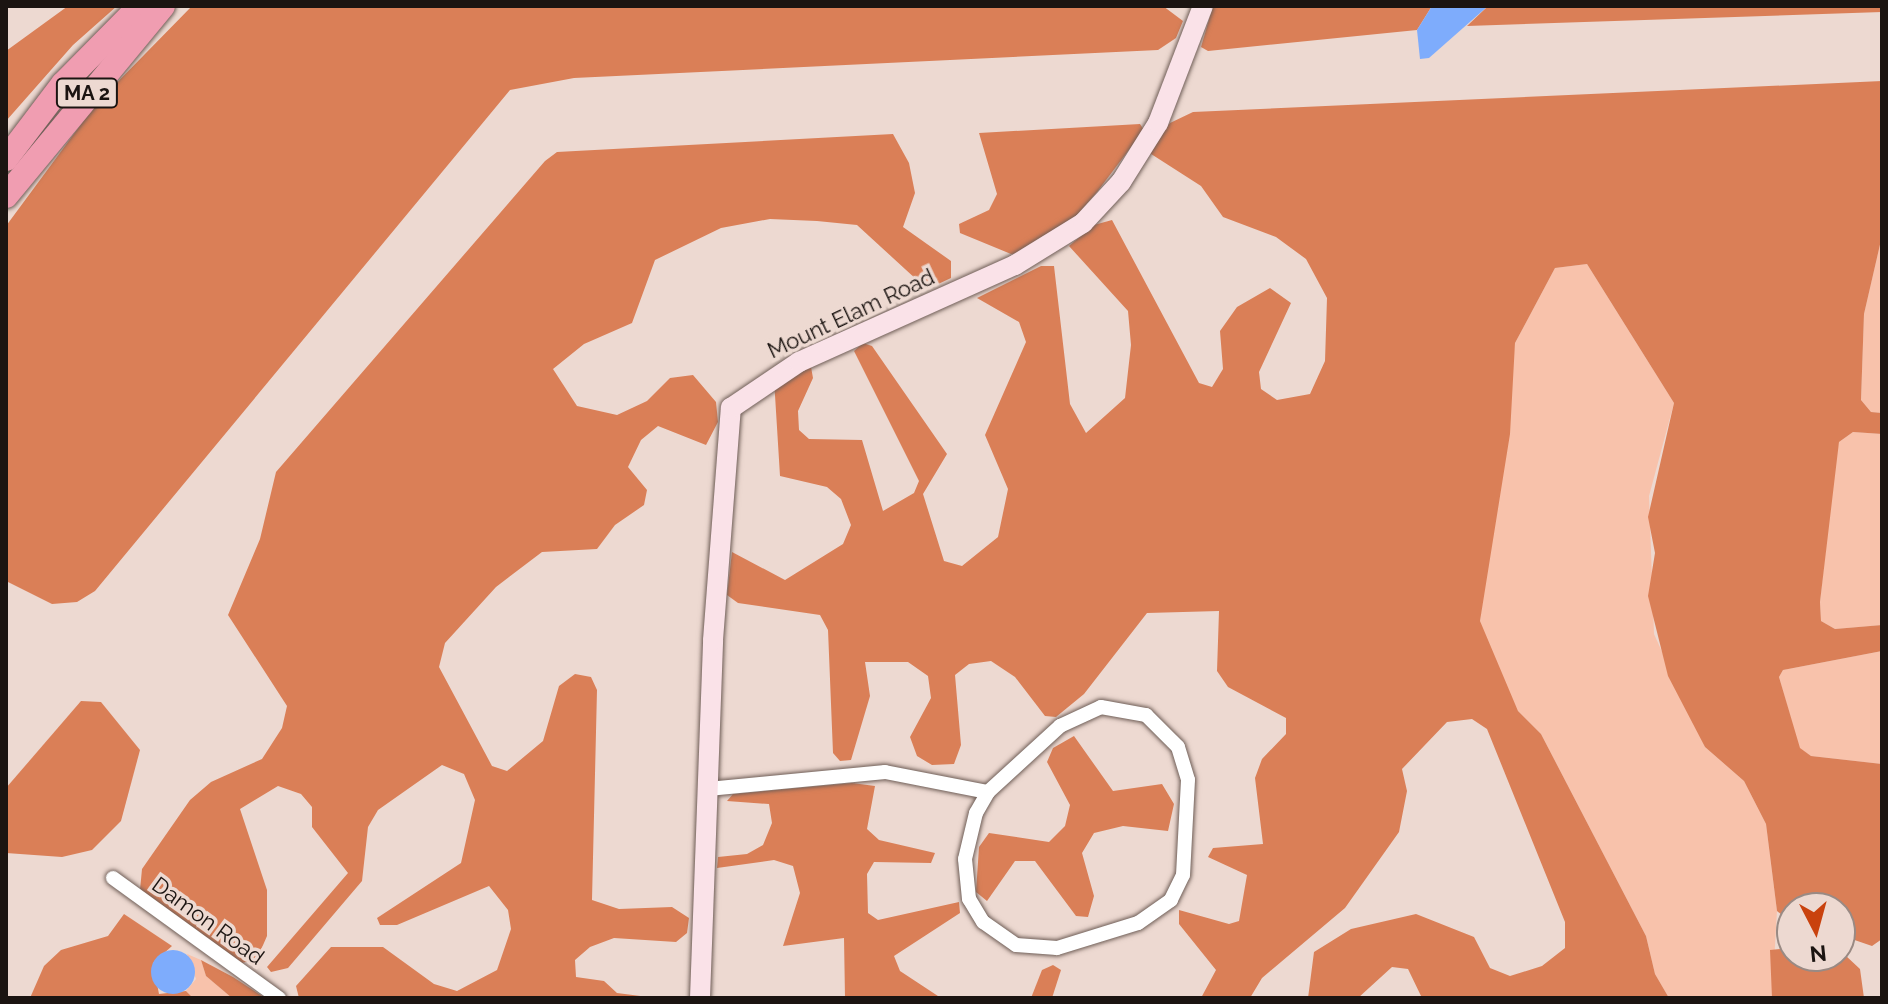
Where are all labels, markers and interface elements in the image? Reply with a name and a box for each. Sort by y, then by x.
road number: MA 2 [55,77,119,109]
street label: Mount Elam Road [763,264,939,364]
street label: Damon Road [147,871,269,971]
north arrow [1776,892,1856,972]
text: N [1809,940,1828,968]

